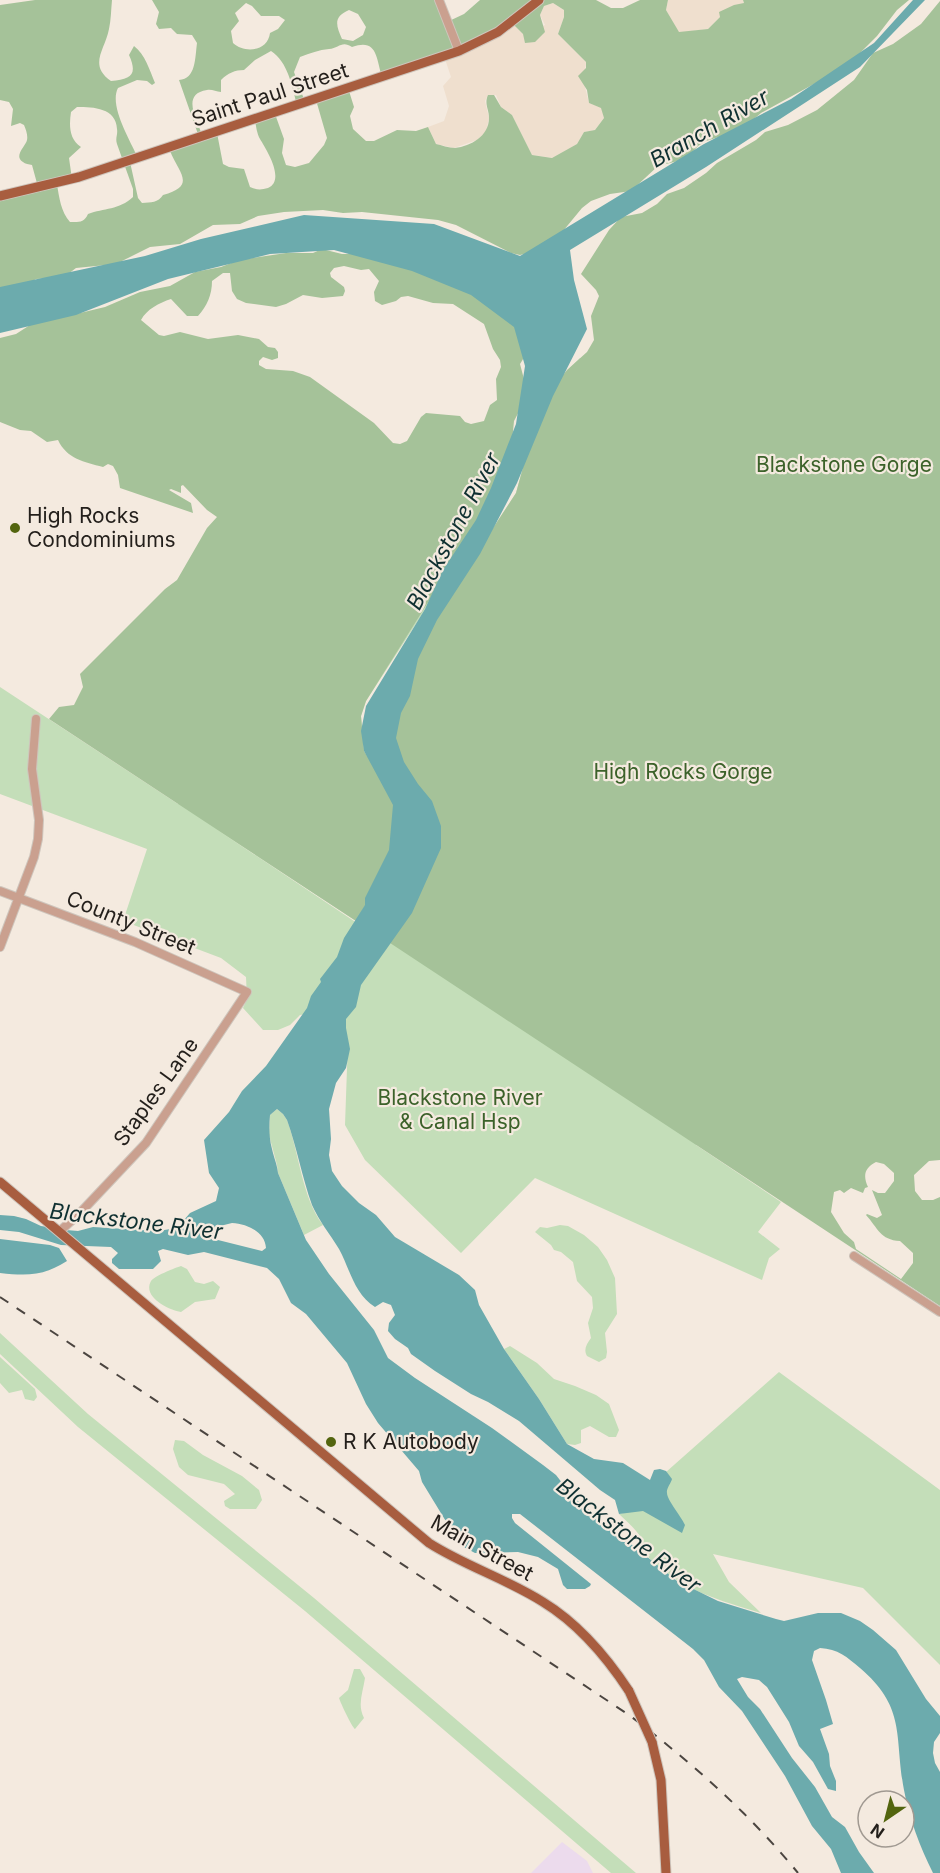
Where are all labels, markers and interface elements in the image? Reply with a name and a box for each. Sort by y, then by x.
street label: Saint Paul Street [188,57,352,132]
water label: Branch River [645,83,774,173]
water label: Blackstone River [401,447,506,614]
park label: Blackstone Gorge [756,452,932,477]
place label: High Rocks Condominiums [27,503,176,552]
marker: High Rocks Condominiums [8,521,22,535]
park label: High Rocks Gorge [593,759,773,784]
street label: County Street [63,885,199,960]
street label: Staples Lane [108,1033,203,1151]
park label: Blackstone River & Canal Hsp [377,1085,543,1134]
water label: Blackstone River [48,1197,225,1245]
place label: R K Autobody [343,1429,479,1454]
marker: R K Autobody [324,1435,338,1449]
water label: Blackstone River [552,1472,707,1598]
street label: Main Street [427,1509,538,1586]
north arrow [856,1789,916,1849]
text: N [867,1820,888,1843]

